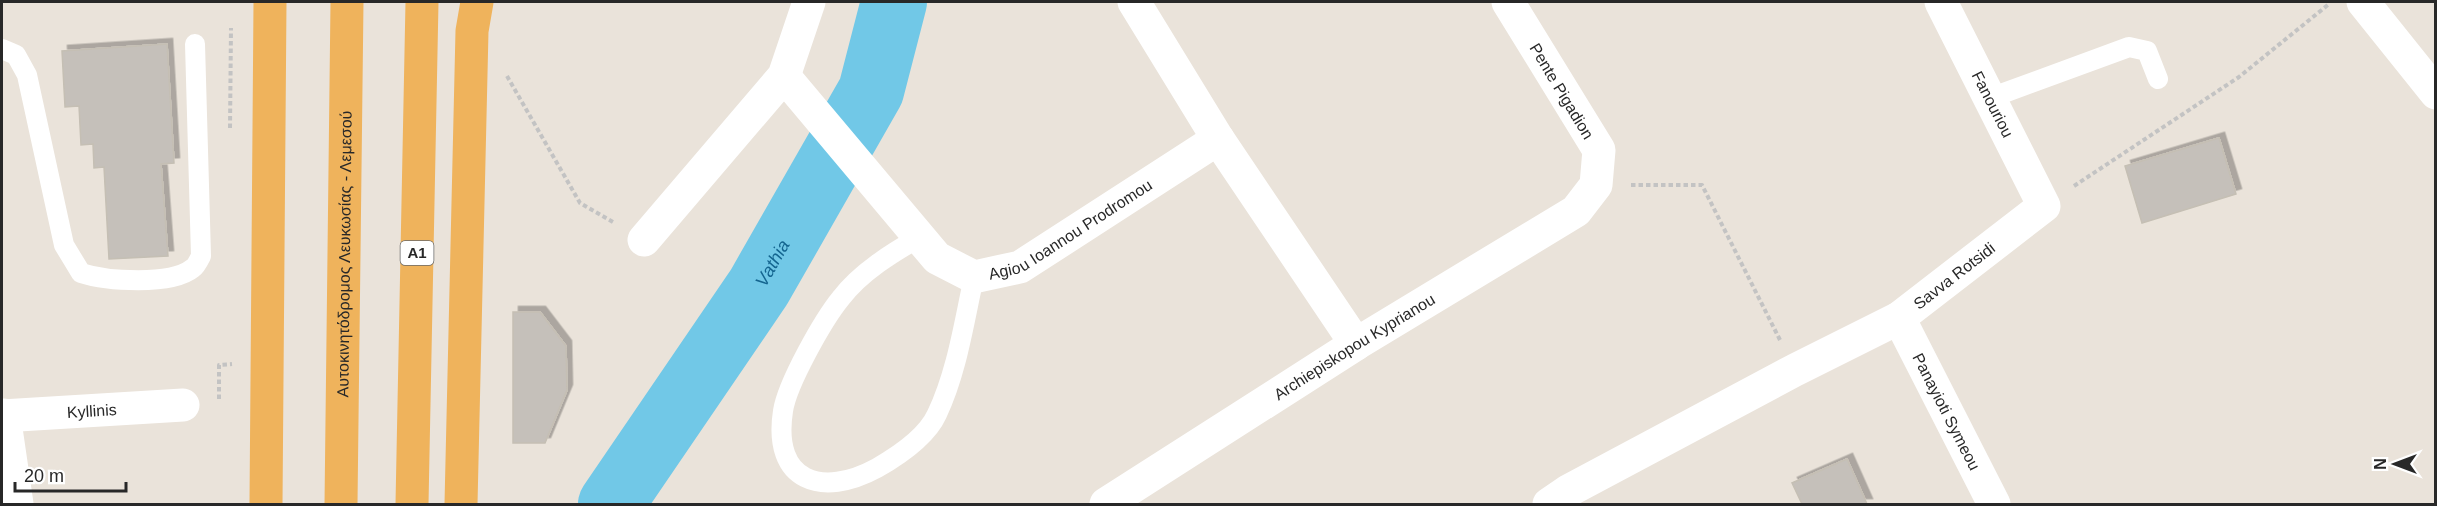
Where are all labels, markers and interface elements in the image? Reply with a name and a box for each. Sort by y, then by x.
street label: Pente Pigadion [1526,40,1597,142]
street label: Fanouriou [1969,68,2016,140]
street label: Αυτοκινητόδρομος Λευκωσίας - Λεμεσού [334,111,355,398]
street label: Agiou Ioannou Prodromou [987,176,1155,283]
water label: Vathia [751,236,794,290]
street label: Savva Rotsidi [1910,239,1998,313]
road number: A1 [400,241,434,265]
street label: Archiepiskopou Kyprianou [1271,290,1438,403]
street label: Panayioti Symeou [1909,350,1983,473]
street label: Kyllinis [66,401,117,421]
north arrow [2365,434,2425,494]
scale bar [15,455,126,493]
text: N [2372,458,2389,470]
text: 20 m [24,466,64,486]

